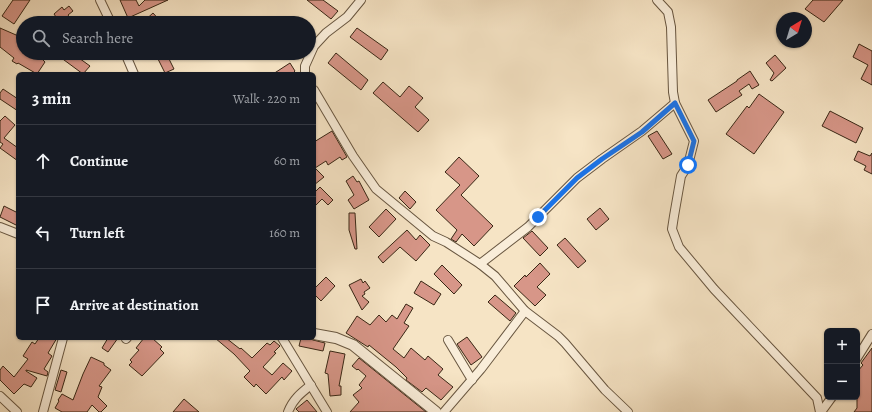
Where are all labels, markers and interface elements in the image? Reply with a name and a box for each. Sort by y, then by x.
north arrow [776,12,812,48]
search box [16,16,316,60]
icon: search [30,27,52,49]
text: Search here [62,28,133,48]
text: 3 min [32,87,71,110]
text: Walk · 220 m [233,90,300,107]
icon: ahead [32,150,54,172]
text: Continue [70,151,128,171]
text: 60 m [274,152,300,169]
route start [679,156,697,174]
route end [529,208,547,226]
icon: left [32,222,54,244]
text: Turn left [70,223,125,243]
text: 160 m [269,224,300,241]
icon: arrive [32,294,54,316]
text: Arrive at destination [70,295,199,315]
map controls [824,328,860,400]
button: + [824,328,860,364]
button: − [824,364,860,400]

